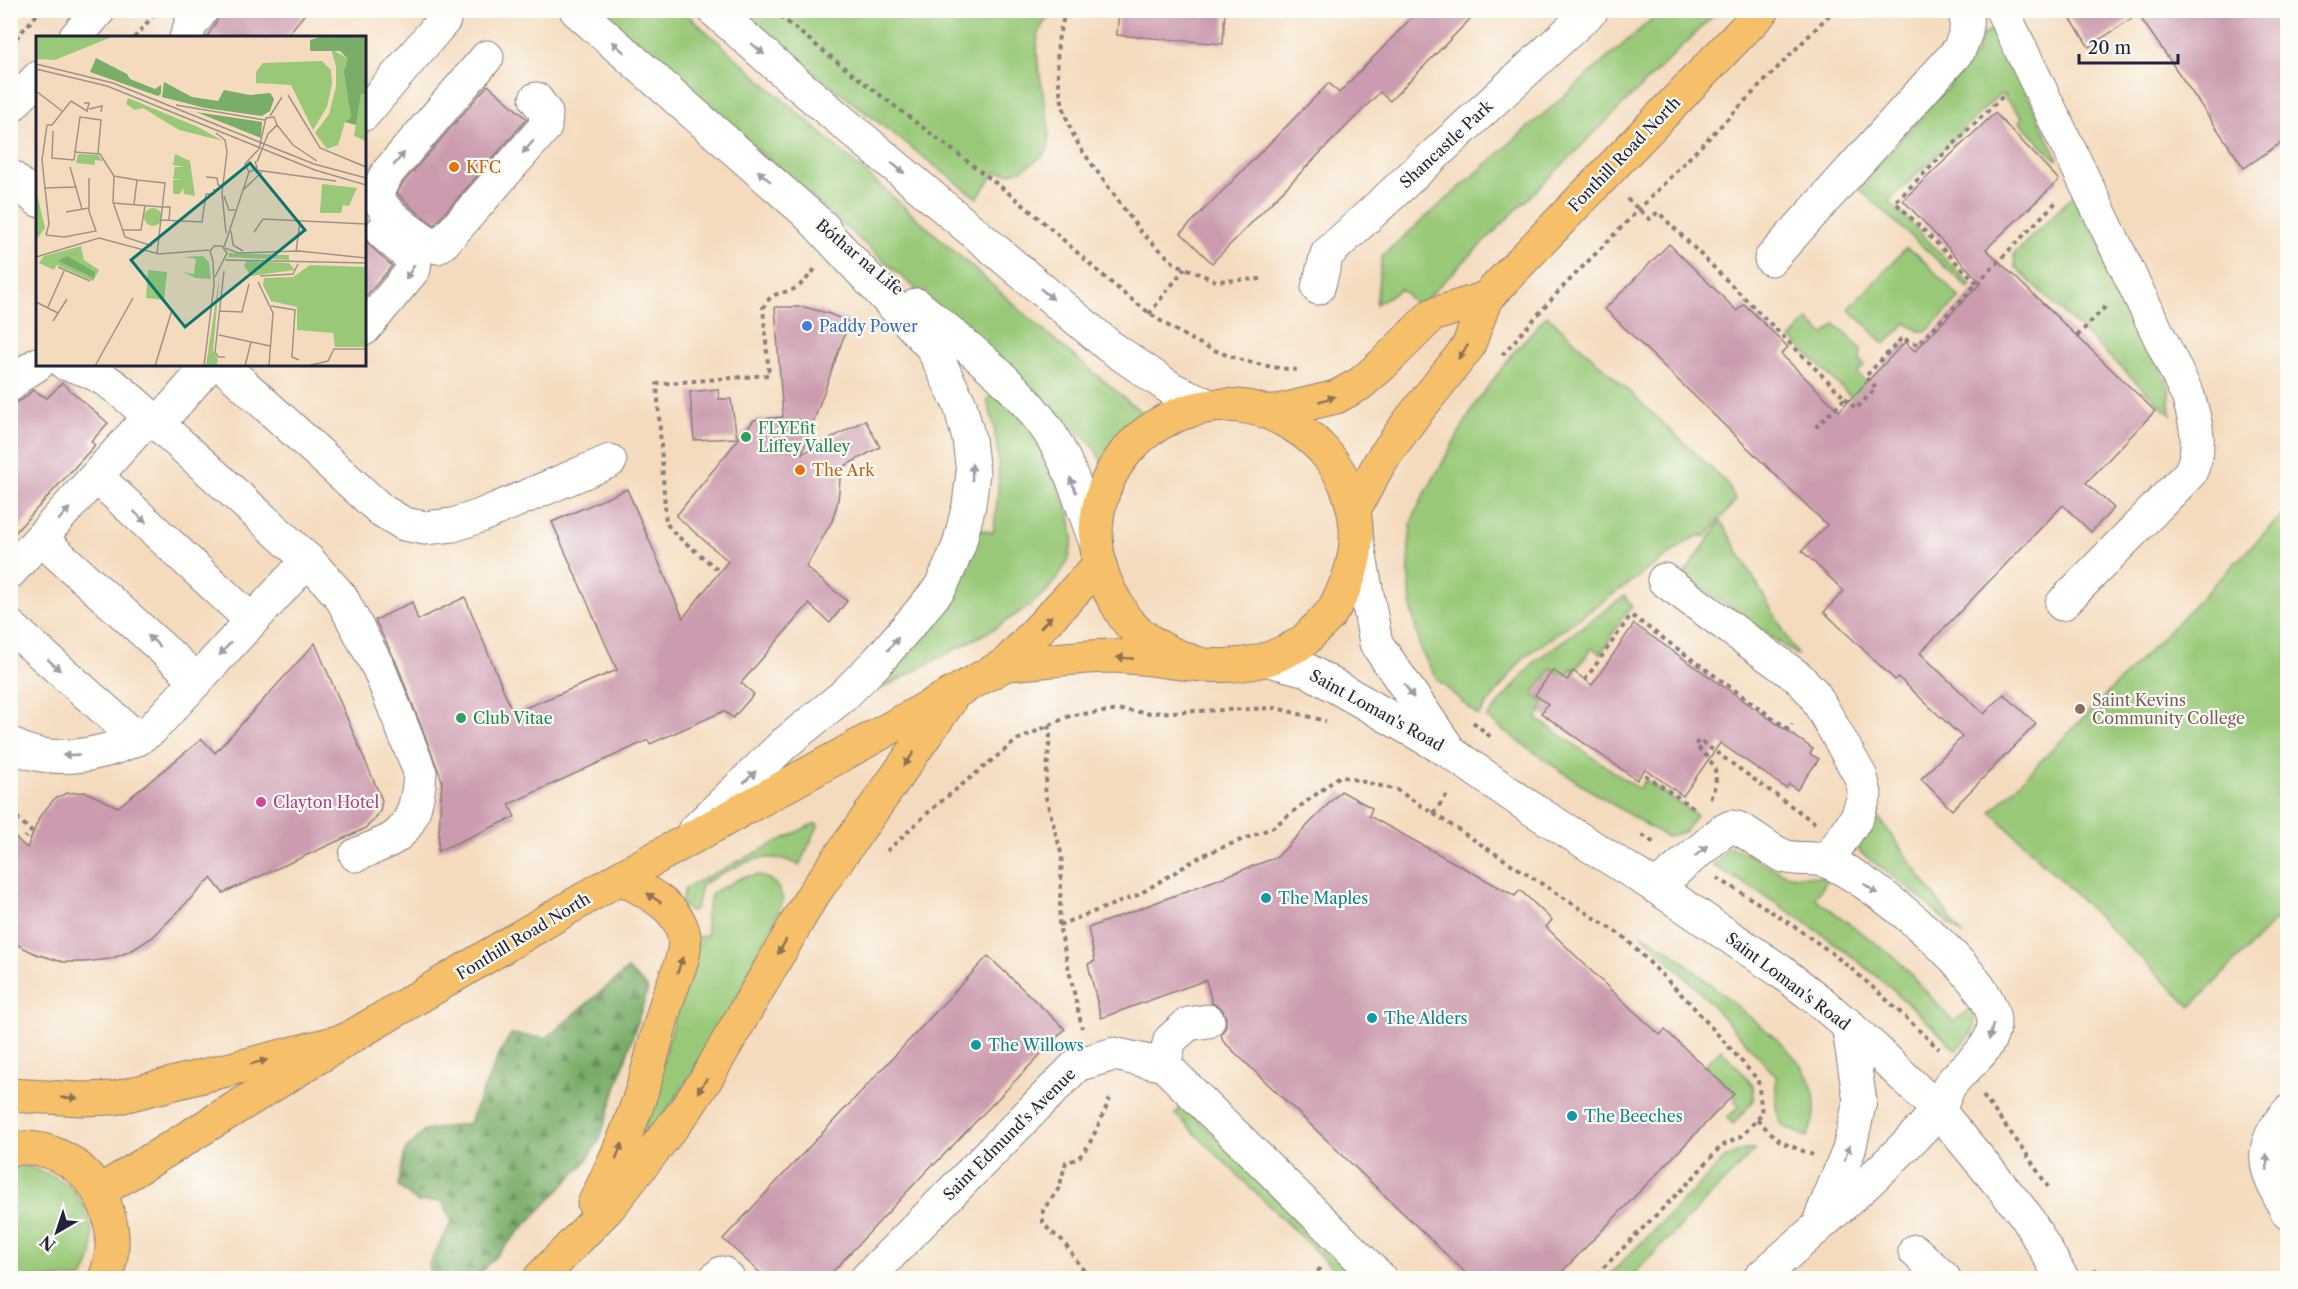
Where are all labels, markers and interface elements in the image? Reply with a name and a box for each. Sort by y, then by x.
scale bar [2079,27,2178,65]
inset map [36,36,366,366]
text: 20 m [2088,37,2132,59]
one-way arrow [611,41,626,54]
one-way arrow [750,42,765,55]
street label: Fonthill Road North [1564,92,1684,216]
street label: Shancastle Park [1395,95,1497,192]
one-way arrow [522,139,535,154]
one-way arrow [392,152,405,167]
place label: KFC [466,157,501,177]
marker: KFC [447,160,461,174]
one-way arrow [890,161,905,174]
one-way arrow [757,170,772,183]
street label: Bóthar na Life [812,215,908,299]
one-way arrow [404,264,415,280]
one-way arrow [1039,287,1054,300]
place label: Paddy Power [819,316,918,336]
marker: Paddy Power [800,319,814,333]
one-way arrow [1457,343,1469,359]
one-way arrow [1318,394,1336,403]
place label: FLYEfit Liffey Valley [758,418,852,456]
marker: FLYEfit Liffey Valley [739,430,753,444]
place label: The Ark [812,460,875,480]
marker: The Ark [793,463,807,477]
one-way arrow [967,463,977,482]
one-way arrow [1068,476,1078,494]
one-way arrow [57,506,71,521]
one-way arrow [132,510,147,524]
one-way arrow [1039,614,1053,629]
one-way arrow [147,635,162,648]
one-way arrow [886,636,899,652]
one-way arrow [219,641,232,656]
one-way arrow [1115,653,1134,663]
one-way arrow [46,658,61,671]
street label: Saint Loman's Road [1306,665,1448,755]
one-way arrow [1403,683,1414,699]
place label: Saint Kevins Community College [2092,690,2245,728]
marker: Saint Kevins Community College [2073,702,2087,716]
place label: Club Vitae [473,708,553,728]
marker: Club Vitae [454,711,468,725]
one-way arrow [62,750,81,759]
one-way arrow [903,751,915,767]
one-way arrow [743,770,758,784]
place label: Clayton Hotel [273,792,380,812]
marker: Clayton Hotel [254,795,268,809]
one-way arrow [1693,844,1709,857]
one-way arrow [1863,883,1879,895]
street label: Fonthill Road North [452,888,594,984]
place label: The Maples [1278,888,1368,908]
marker: The Maples [1259,891,1273,905]
one-way arrow [646,892,662,904]
street label: Saint Loman's Road [1722,928,1854,1034]
one-way arrow [777,939,788,955]
one-way arrow [675,956,685,974]
place label: The Alders [1384,1008,1468,1028]
marker: The Alders [1365,1011,1379,1025]
one-way arrow [1986,1023,1996,1041]
place label: The Willows [988,1035,1084,1055]
marker: The Willows [969,1038,983,1052]
one-way arrow [250,1056,268,1066]
street label: Saint Edmund's Avenue [939,1064,1079,1204]
one-way arrow [696,1078,707,1094]
one-way arrow [59,1094,78,1103]
place label: The Beeches [1584,1106,1683,1126]
marker: The Beeches [1565,1109,1579,1123]
one-way arrow [614,1141,624,1159]
one-way arrow [1843,1144,1853,1162]
one-way arrow [2263,1152,2272,1171]
north arrow [27,1202,87,1262]
text: N [36,1231,59,1256]

